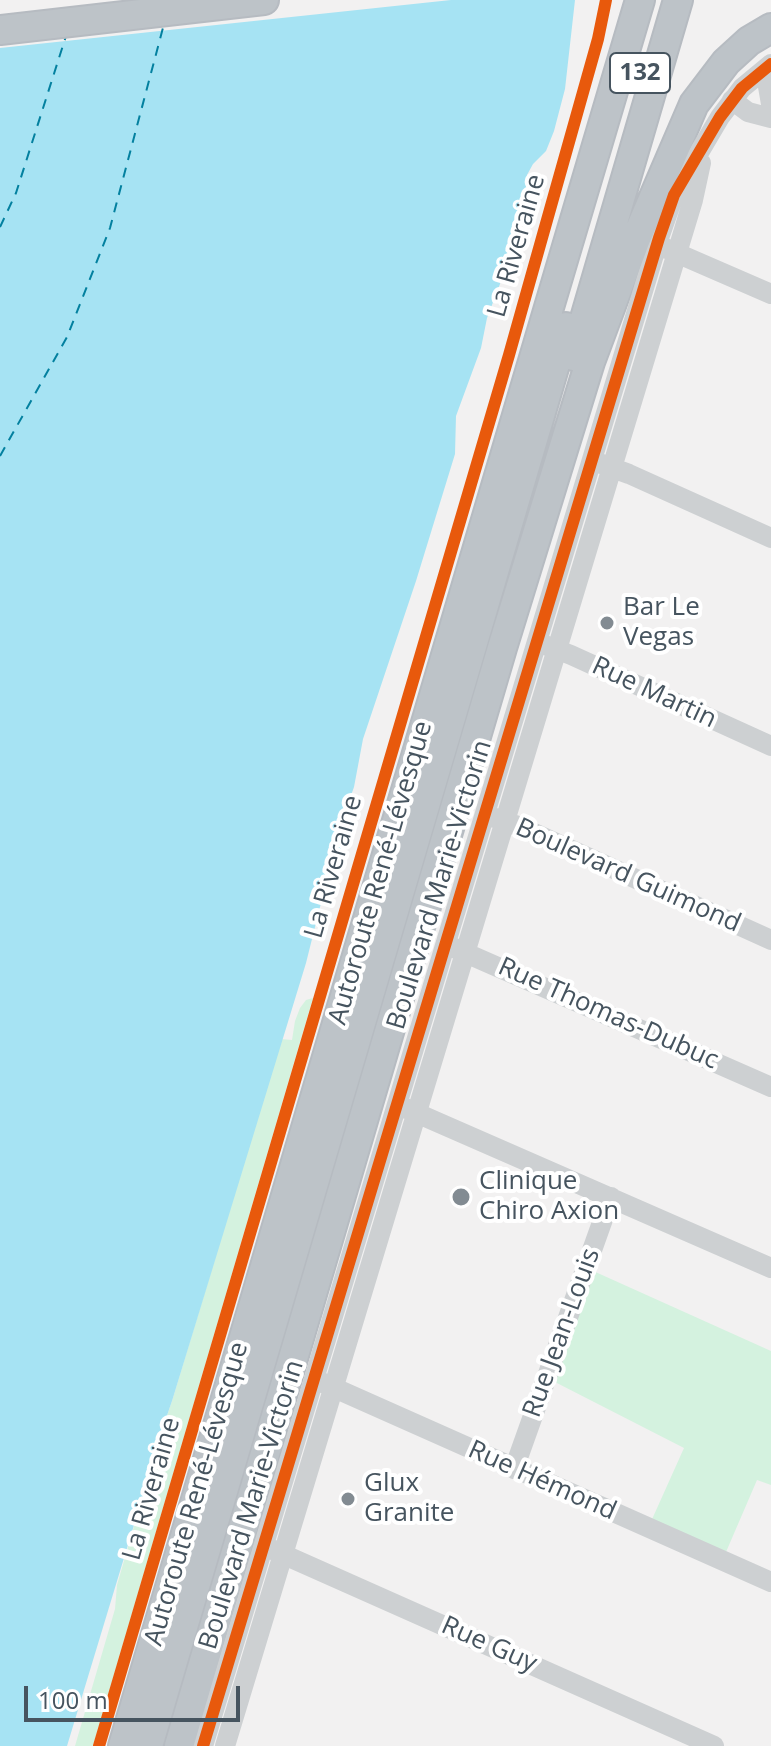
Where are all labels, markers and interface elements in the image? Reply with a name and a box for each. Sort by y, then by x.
road number: 132 [610,53,670,93]
street label: La Riveraine [482,171,552,321]
place label: Bar Le Vegas [623,592,700,654]
marker: Bar Le Vegas [598,614,616,632]
street label: Rue Martin [587,651,721,735]
street label: Autoroute René-Lévesque [323,718,439,1028]
street label: Boulevard Marie-Victorin [381,737,499,1033]
street label: La Riveraine [299,792,369,942]
street label: Boulevard Guimond [511,812,745,940]
street label: Rue Thomas-Dubuc [493,951,723,1077]
place label: Clinique Chiro Axion [479,1166,619,1228]
marker: Clinique Chiro Axion [450,1186,472,1208]
street label: Rue Jean-Louis [517,1244,607,1422]
street label: Autoroute René-Lévesque [139,1339,255,1649]
street label: Boulevard Marie-Victorin [193,1357,311,1653]
street label: La Riveraine [117,1414,187,1564]
street label: Rue Hémond [463,1434,621,1528]
place label: Glux Granite [364,1468,454,1530]
marker: Glux Granite [339,1490,357,1508]
street label: Rue Guy [436,1610,542,1680]
scale bar [28,1670,244,1720]
text: 100 m [38,1683,108,1716]

